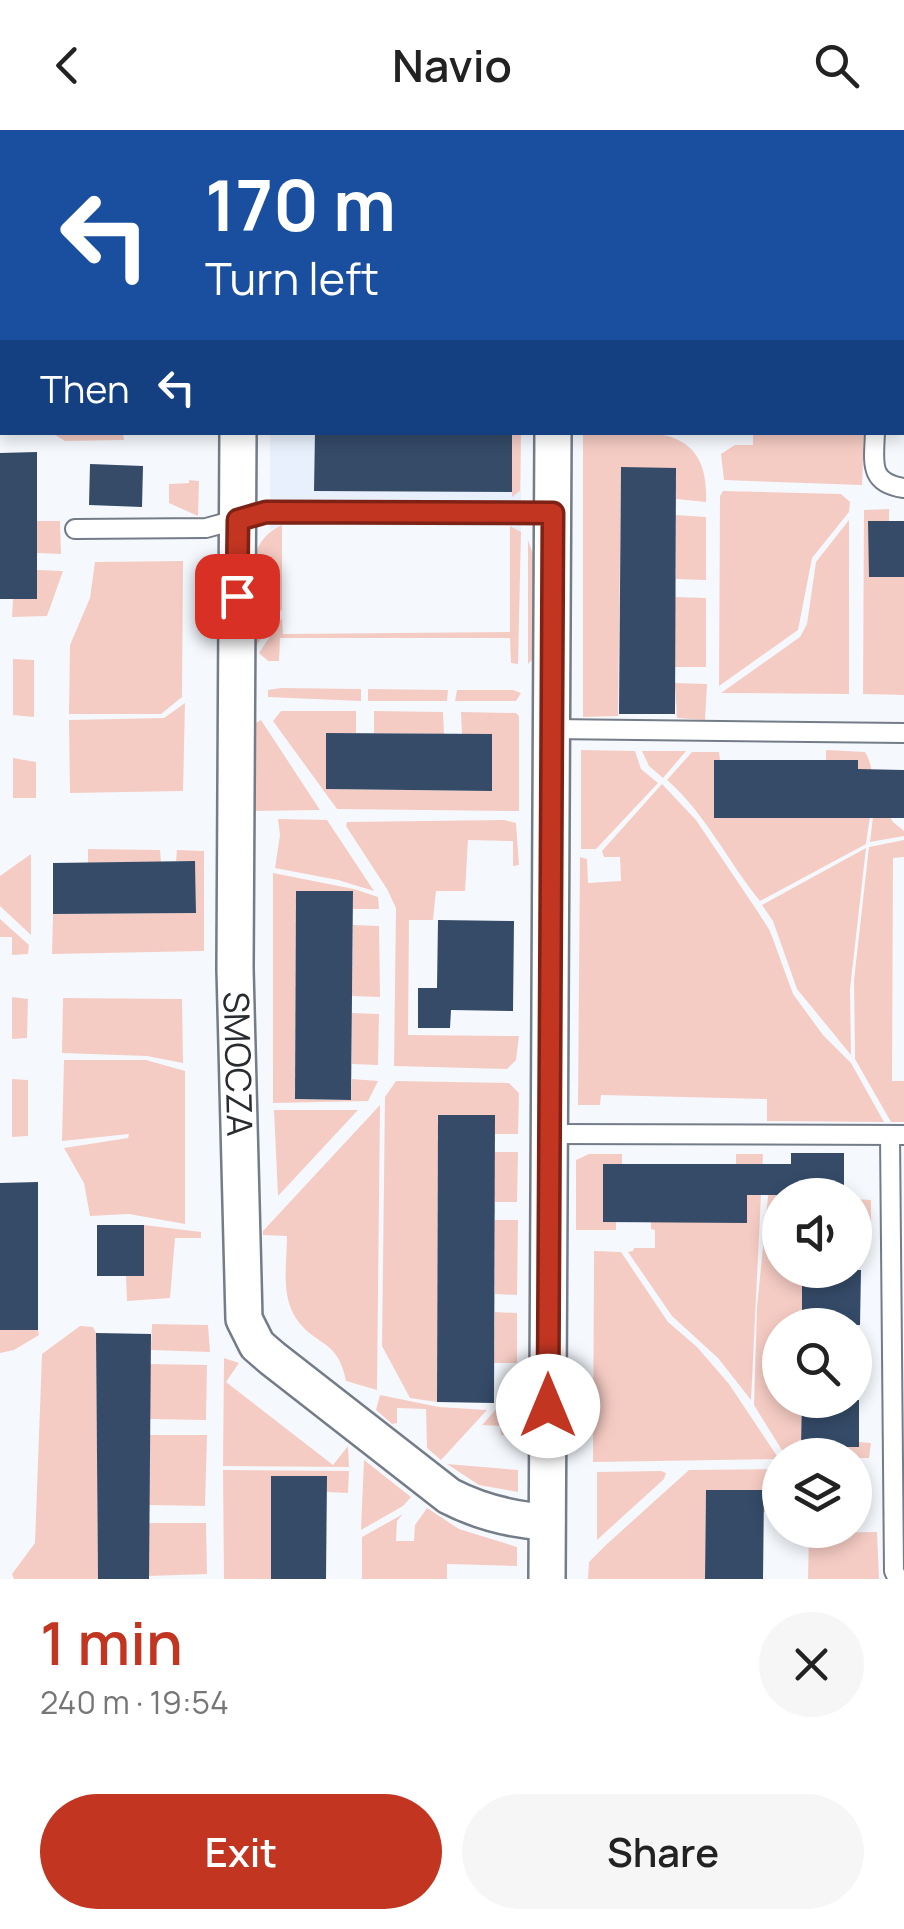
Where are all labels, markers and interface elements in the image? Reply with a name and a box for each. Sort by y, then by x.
text: Navio [392,34,512,96]
icon: back [40,38,95,93]
icon: search [809,38,864,93]
text: 170 m [205,156,396,252]
icon: left [40,170,170,300]
text: Turn left [205,247,379,309]
icon: left [149,360,204,415]
text: Then [40,362,129,414]
pin [195,554,280,639]
icon: arrive [210,569,265,624]
street label: SMOCZA [213,991,264,1137]
map controls [762,1178,872,1548]
button: sound [762,1178,872,1288]
button: search [762,1308,872,1418]
position arrow [496,1354,600,1458]
button: layers [762,1438,872,1548]
text: 1 min [40,1601,183,1683]
button: close [759,1612,864,1717]
text: 240 m · 19:54 [40,1680,229,1724]
button: Exit [40,1794,442,1909]
button: Share [462,1794,864,1909]

